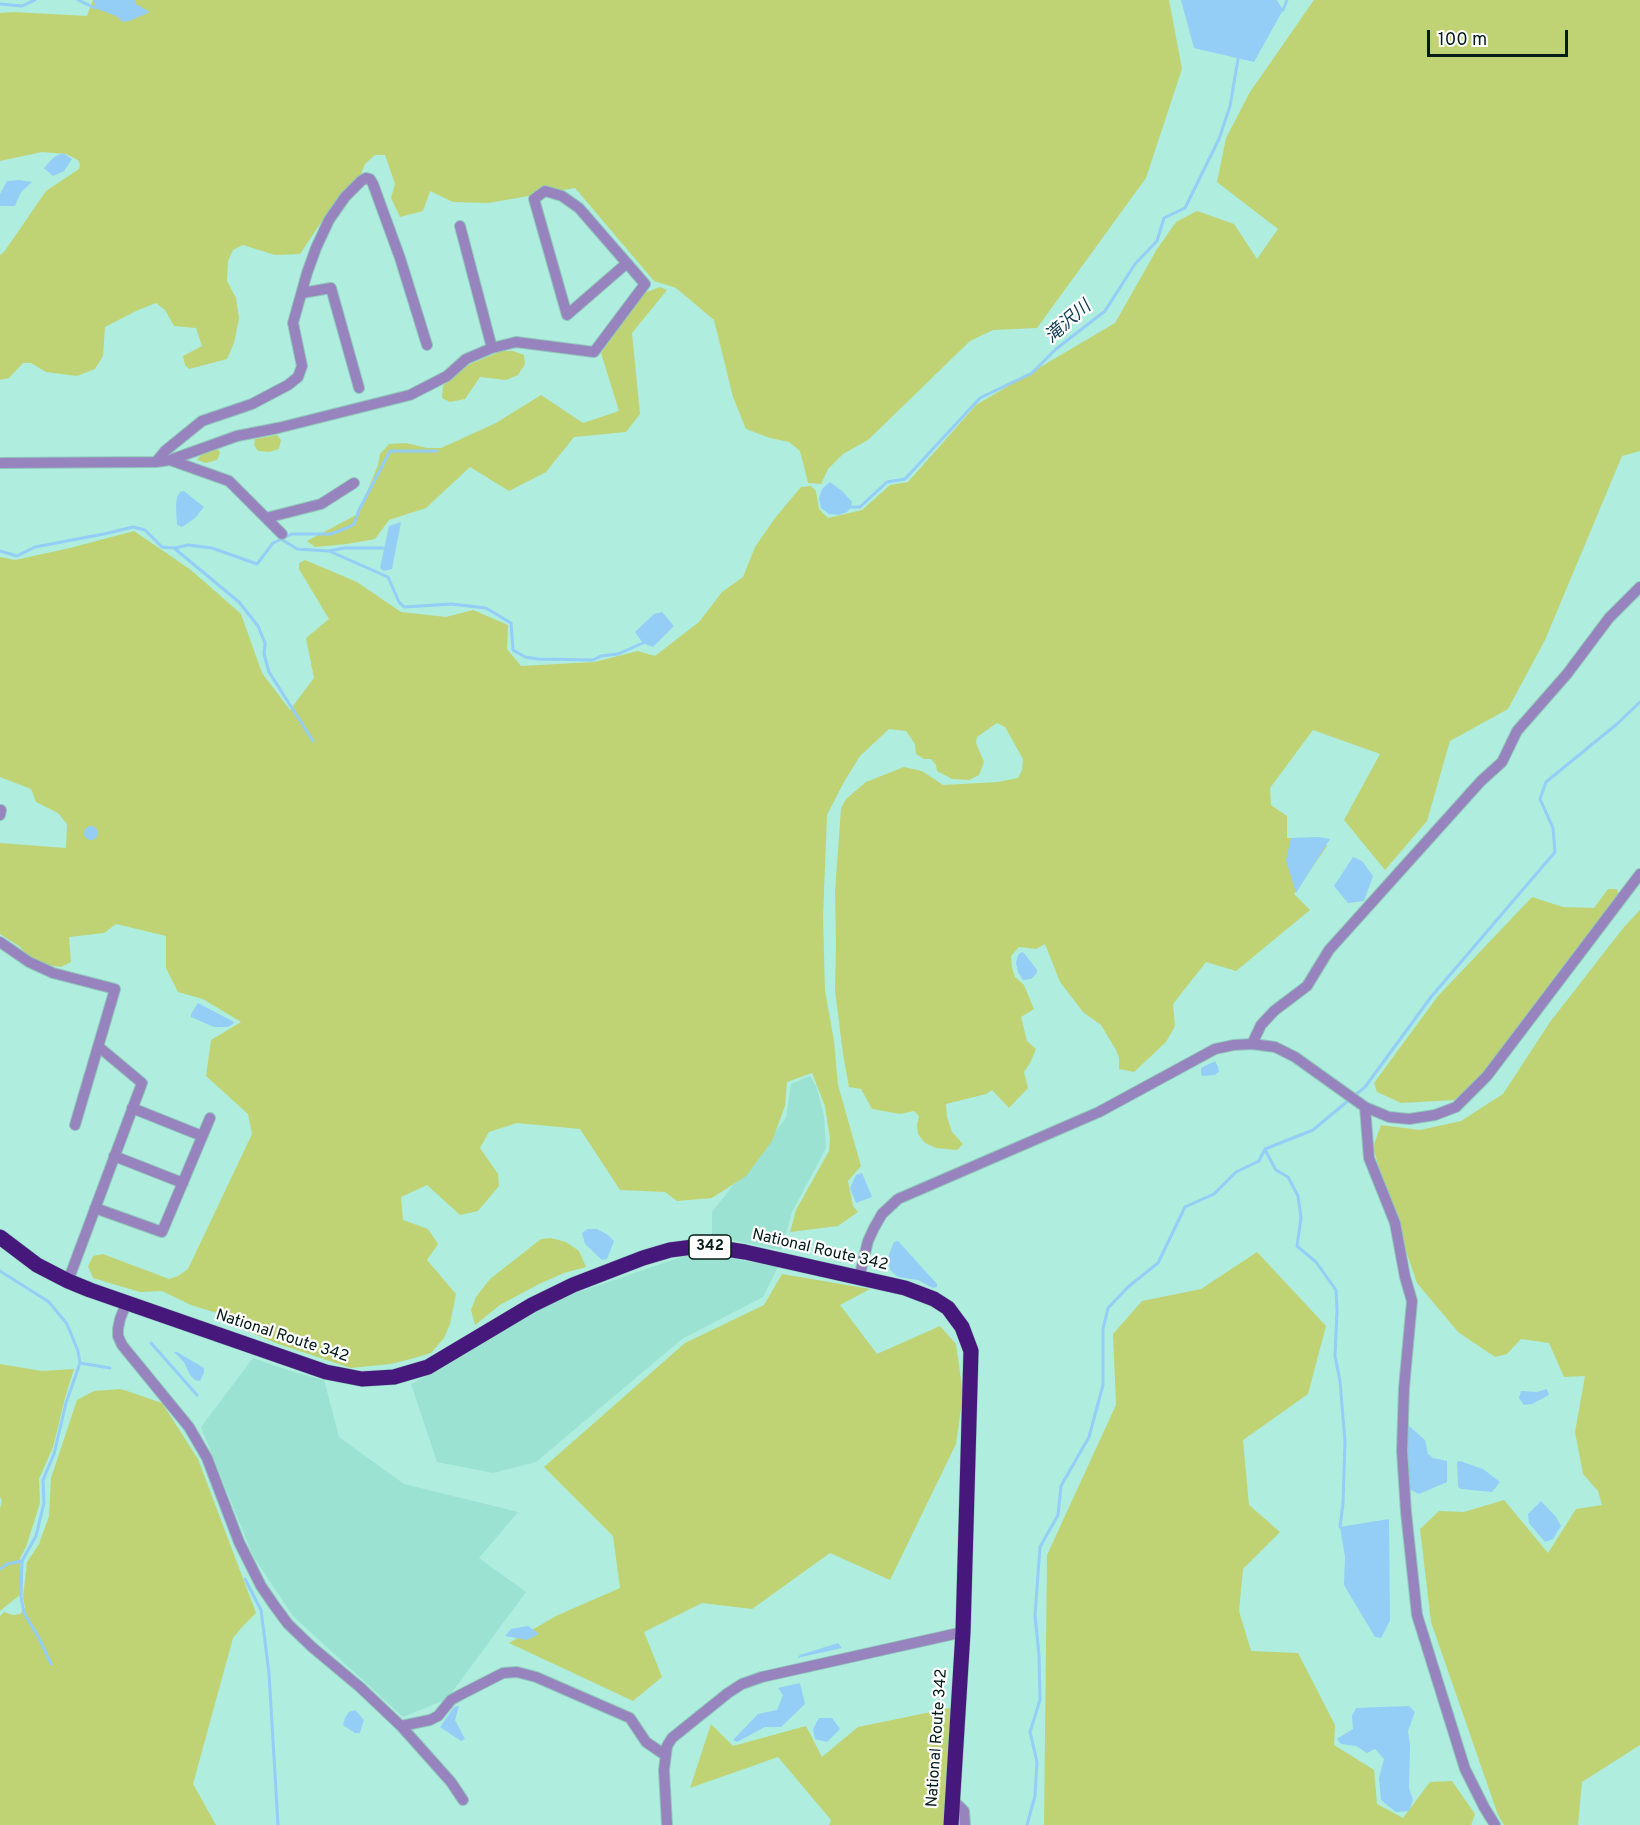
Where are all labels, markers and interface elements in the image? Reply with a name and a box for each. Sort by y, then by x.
scale bar [1430,18,1571,56]
text: 100 m [1438,29,1487,52]
water label: 滝沢川 [1042,297,1096,349]
street label: National Route 342 [750,1226,890,1276]
road number: 342 [689,1235,731,1259]
street label: National Route 342 [213,1306,351,1368]
street label: National Route 342 [924,1668,952,1808]

